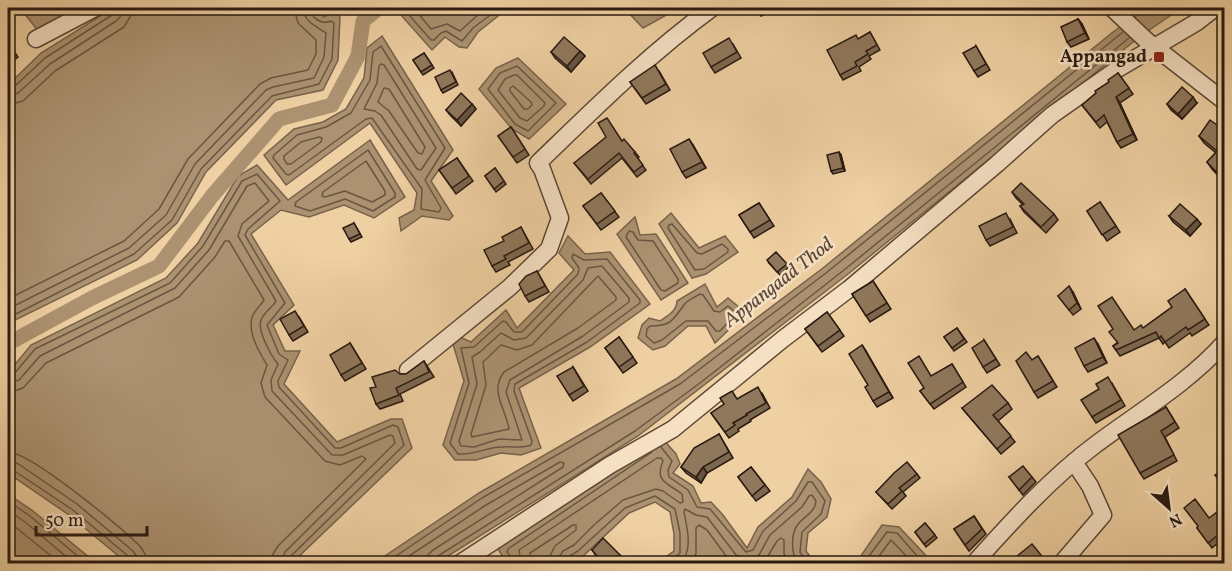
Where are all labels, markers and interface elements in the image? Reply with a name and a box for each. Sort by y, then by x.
place label: Appangad [1060,45,1147,70]
marker: Appangad [1152,50,1166,64]
water label: Appangaad Thod [717,231,840,336]
north arrow [1139,478,1199,538]
scale bar [36,499,147,537]
text: N [1164,507,1185,532]
text: 50 m [45,509,84,534]

